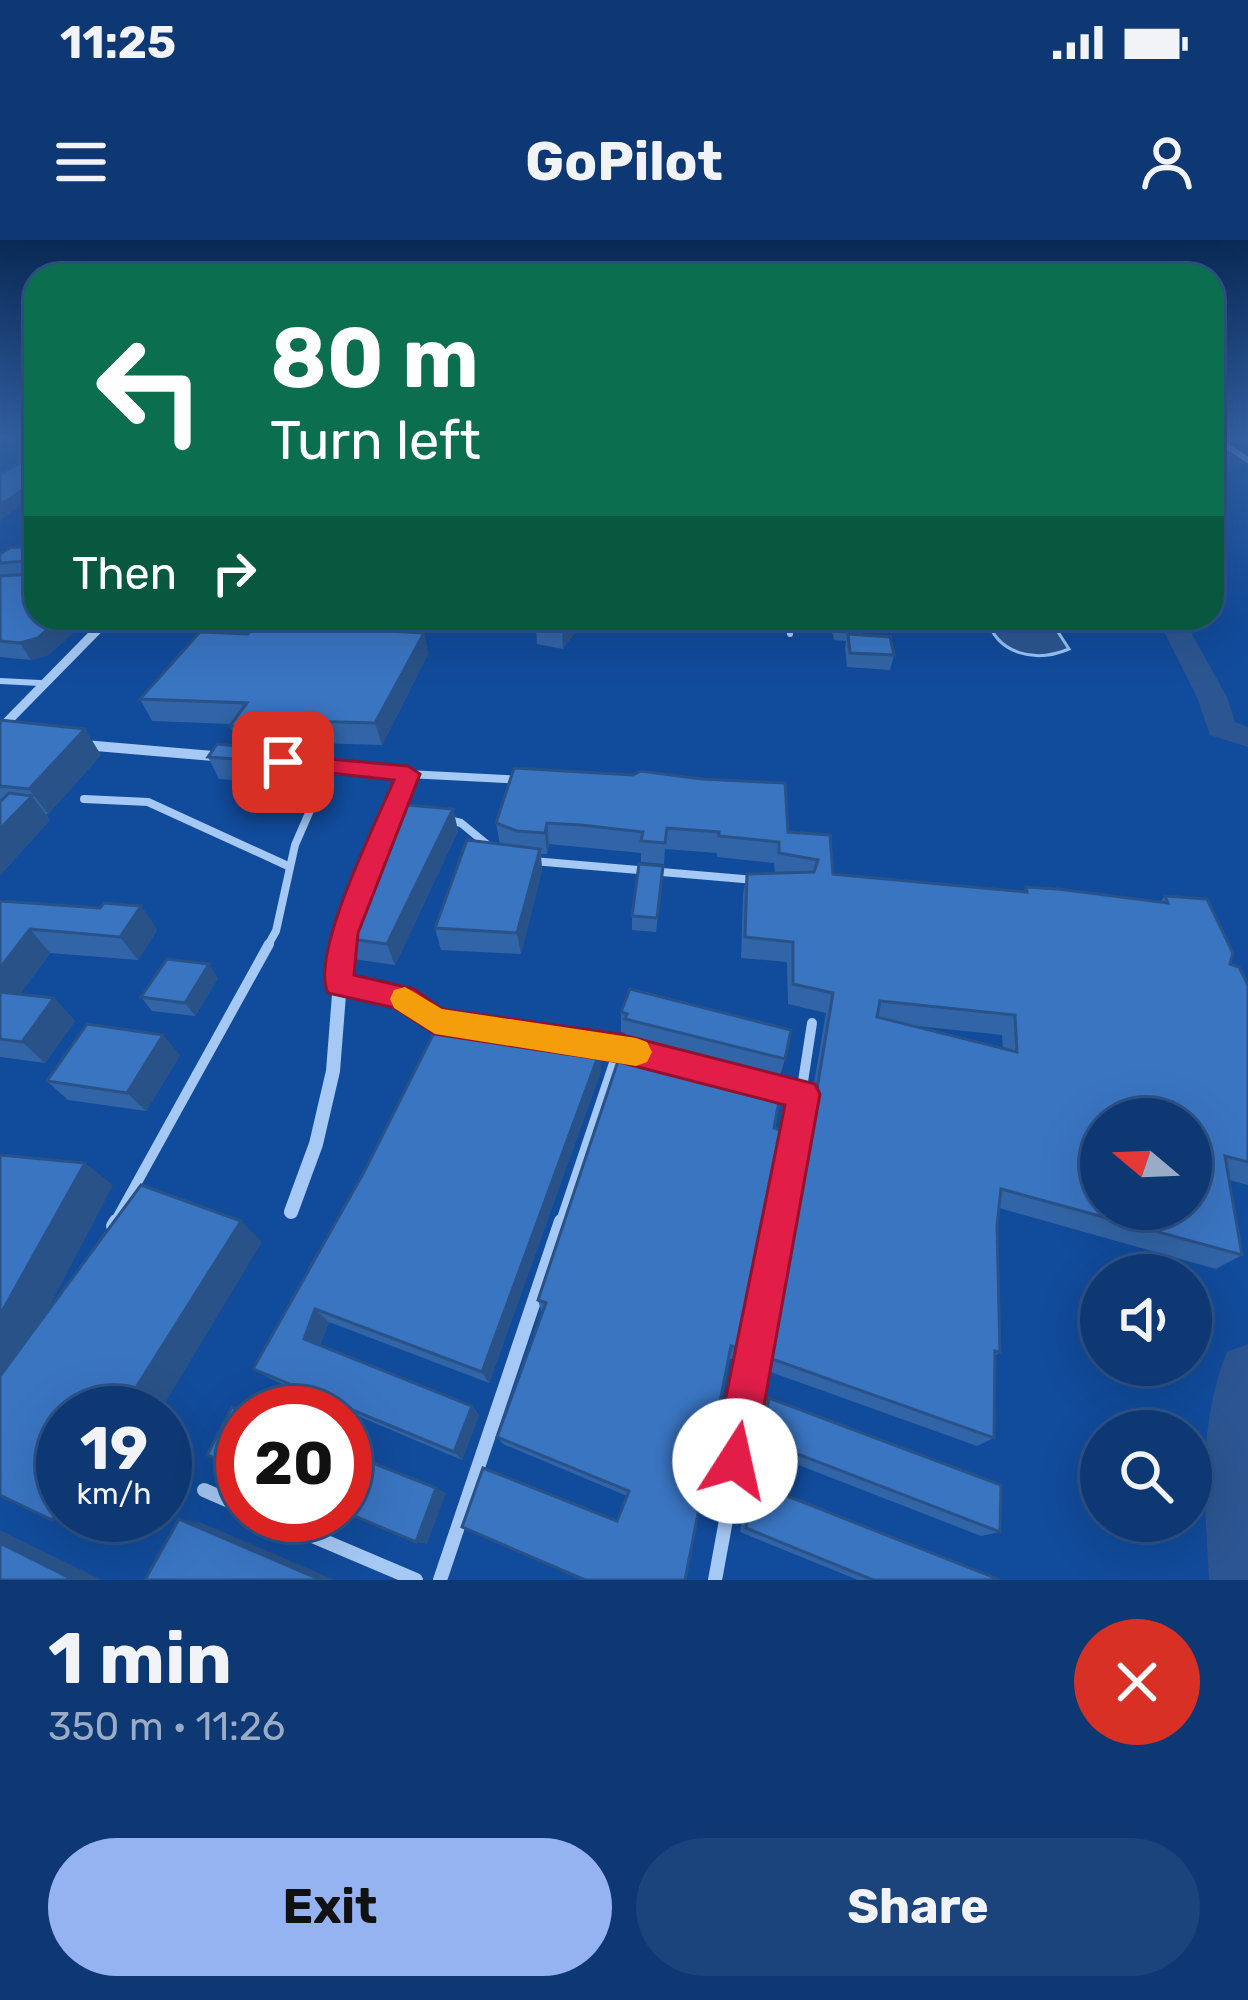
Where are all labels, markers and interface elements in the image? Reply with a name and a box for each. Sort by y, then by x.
text: 11:25 [60,16,176,69]
icon: menu [48,129,114,195]
icon: person [1134,129,1200,195]
text: GoPilot [525,130,723,194]
text: 80 m [270,308,479,408]
icon: left [72,312,228,468]
text: Turn left [270,409,481,473]
icon: right [201,540,267,606]
text: Then [72,547,177,600]
pin [232,711,334,813]
icon: arrive [250,729,316,795]
north arrow [1080,1098,1212,1230]
map controls [1080,1098,1212,1542]
button: sound [1080,1254,1212,1386]
speed limit sign: 20 [216,1386,372,1542]
position arrow [672,1398,798,1524]
button: search [1080,1410,1212,1542]
text: 19 [80,1413,148,1484]
text: km/h [77,1476,151,1512]
text: 1 min [48,1616,232,1701]
button: close [1074,1619,1200,1745]
text: 350 m · 11:26 [48,1704,285,1750]
button: Exit [48,1838,612,1976]
button: Share [636,1838,1200,1976]

